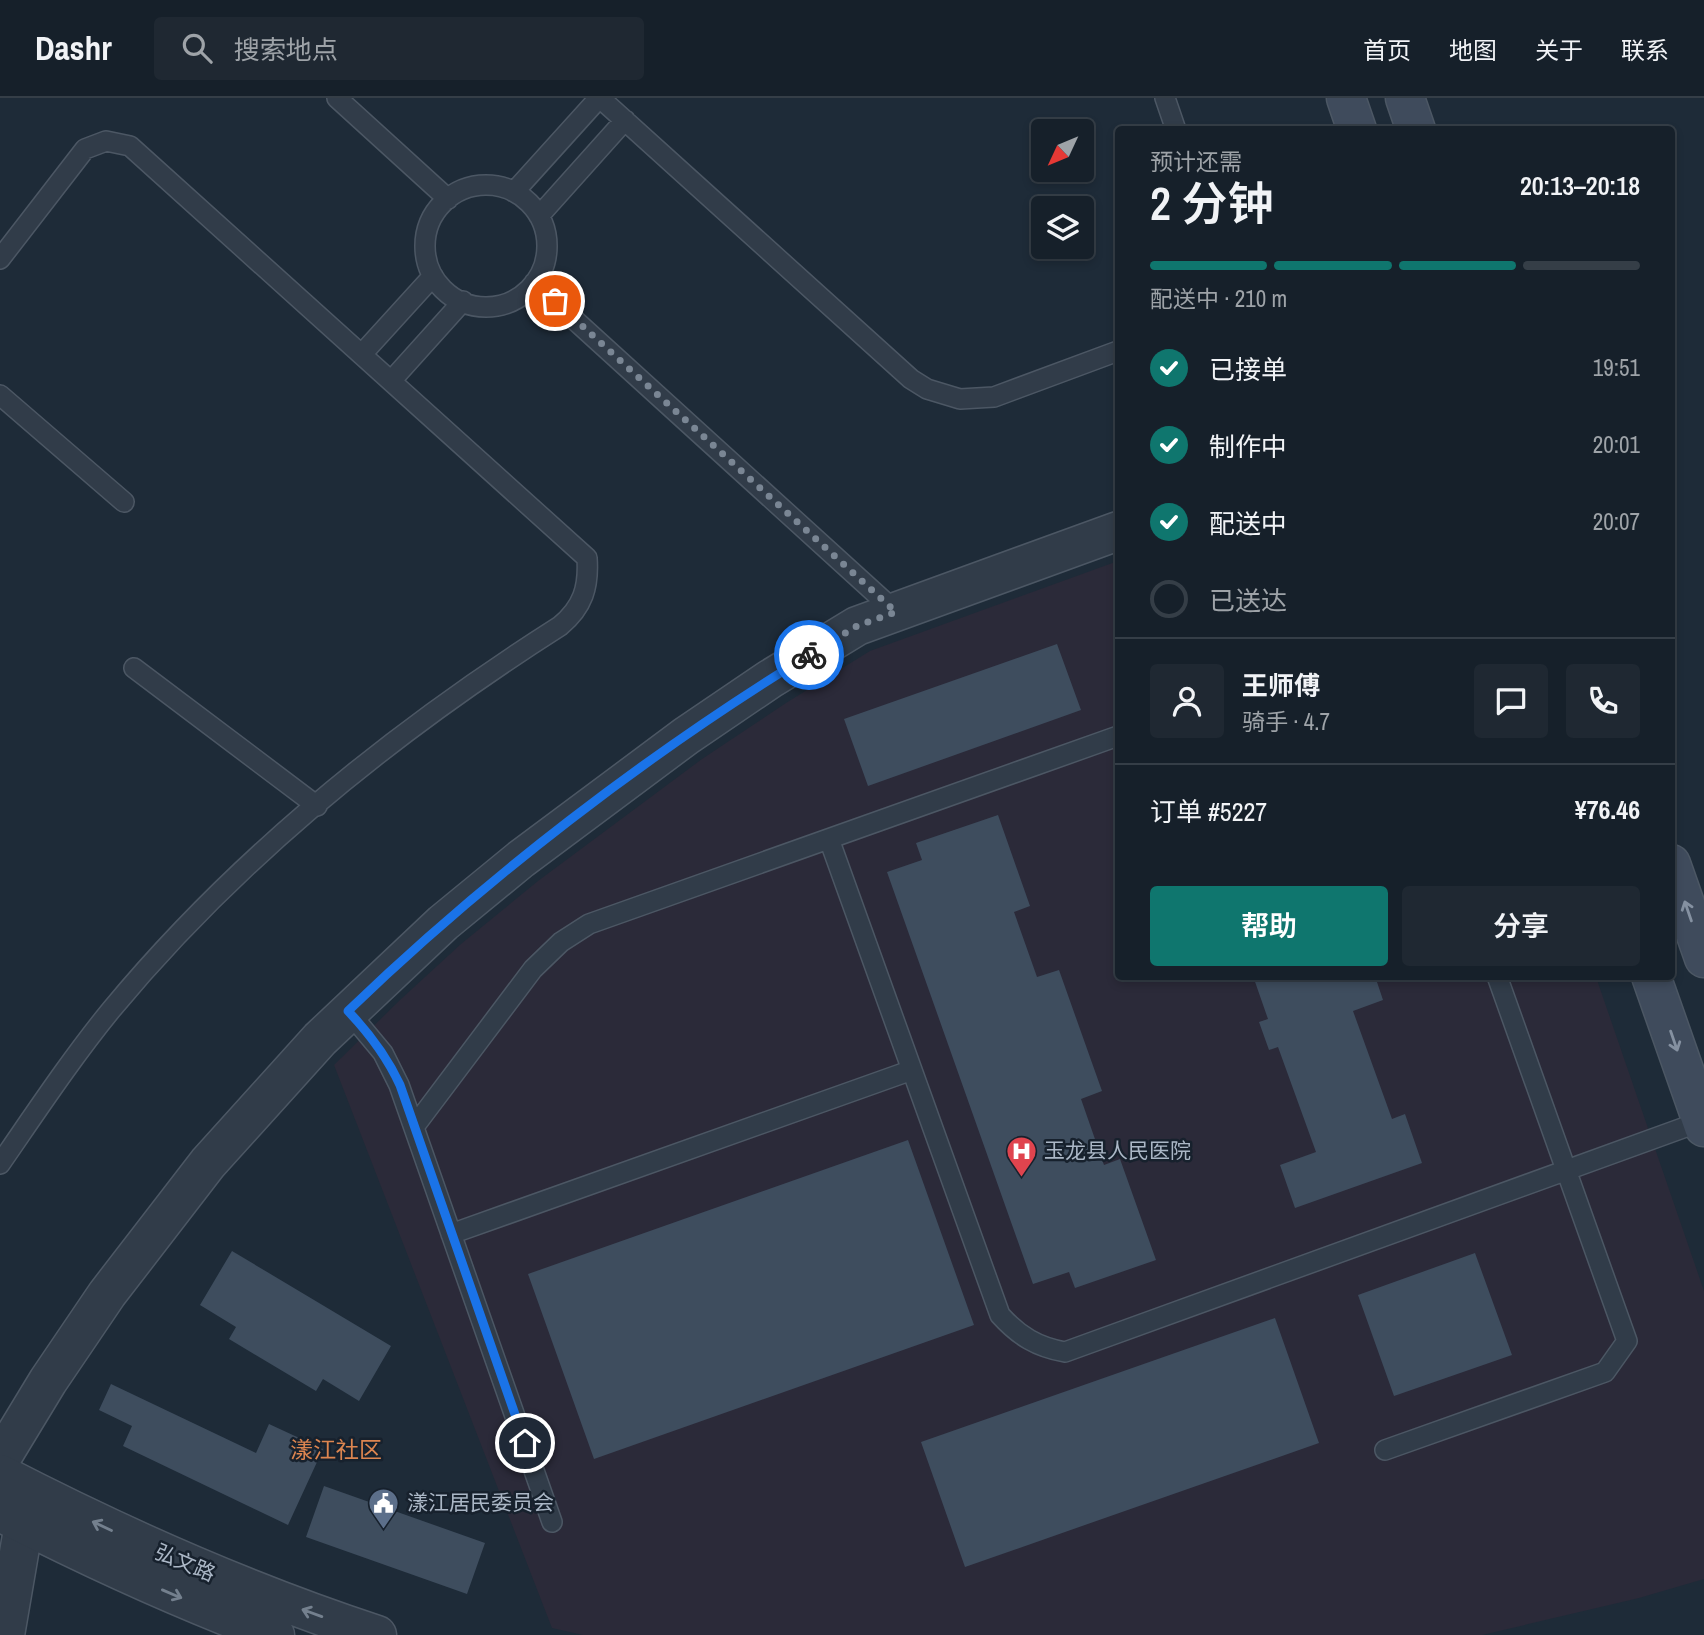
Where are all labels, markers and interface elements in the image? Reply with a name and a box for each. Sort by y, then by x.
search box [154,17,644,80]
text: Dashr [35,26,112,70]
icon: search [178,29,216,67]
text: 搜索地点 [234,32,338,67]
text: 首页 [1363,34,1411,66]
text: 地图 [1449,34,1497,66]
text: 关于 [1535,34,1583,66]
text: 联系 [1621,34,1669,66]
north arrow [1031,119,1094,182]
map controls [1031,119,1094,259]
text: 预计还需 [1150,146,1242,177]
text: 20:13–20:18 [1520,168,1640,203]
text: 2 分钟 [1150,172,1273,234]
button: layers [1031,196,1094,259]
pin [525,271,585,331]
icon: bag [536,282,574,320]
text: 配送中 · 210 m [1150,283,1287,314]
icon: check [1150,349,1188,387]
text: 已接单 [1209,352,1287,387]
text: 19:51 [1593,352,1640,383]
icon: check [1150,426,1188,464]
text: 制作中 [1209,429,1287,464]
text: 20:01 [1593,429,1640,460]
icon: check [1150,503,1188,541]
text: 配送中 [1209,506,1287,541]
text: 20:07 [1593,506,1640,537]
text: 已送达 [1209,583,1287,618]
courier [774,620,844,690]
icon: bike [790,636,828,674]
button: person [1150,664,1224,738]
button: chat [1474,664,1548,738]
button: phone [1566,664,1640,738]
text: 王师傅 [1242,668,1320,703]
text: 骑手 · 4.7 [1242,706,1330,737]
text: ¥76.46 [1575,792,1640,827]
text: 订单 #5227 [1150,794,1267,829]
button: 帮助 [1150,886,1388,966]
button: 分享 [1402,886,1640,966]
one-way arrow [1681,900,1693,922]
one-way arrow [1669,1029,1681,1051]
hospital icon: 玉龙县人民医院 [1004,1134,1038,1178]
place label: 玉龙县人民医院 [1044,1136,1191,1165]
pin [495,1413,555,1473]
icon: home [506,1424,544,1462]
district label: 漾江社区 [290,1434,382,1465]
public building icon: 漾江居民委员会 [367,1486,401,1530]
place label: 漾江居民委员会 [407,1488,554,1517]
one-way arrow [92,1519,114,1532]
street label: 弘文路 [151,1537,220,1588]
one-way arrow [161,1588,183,1601]
one-way arrow [302,1606,324,1618]

